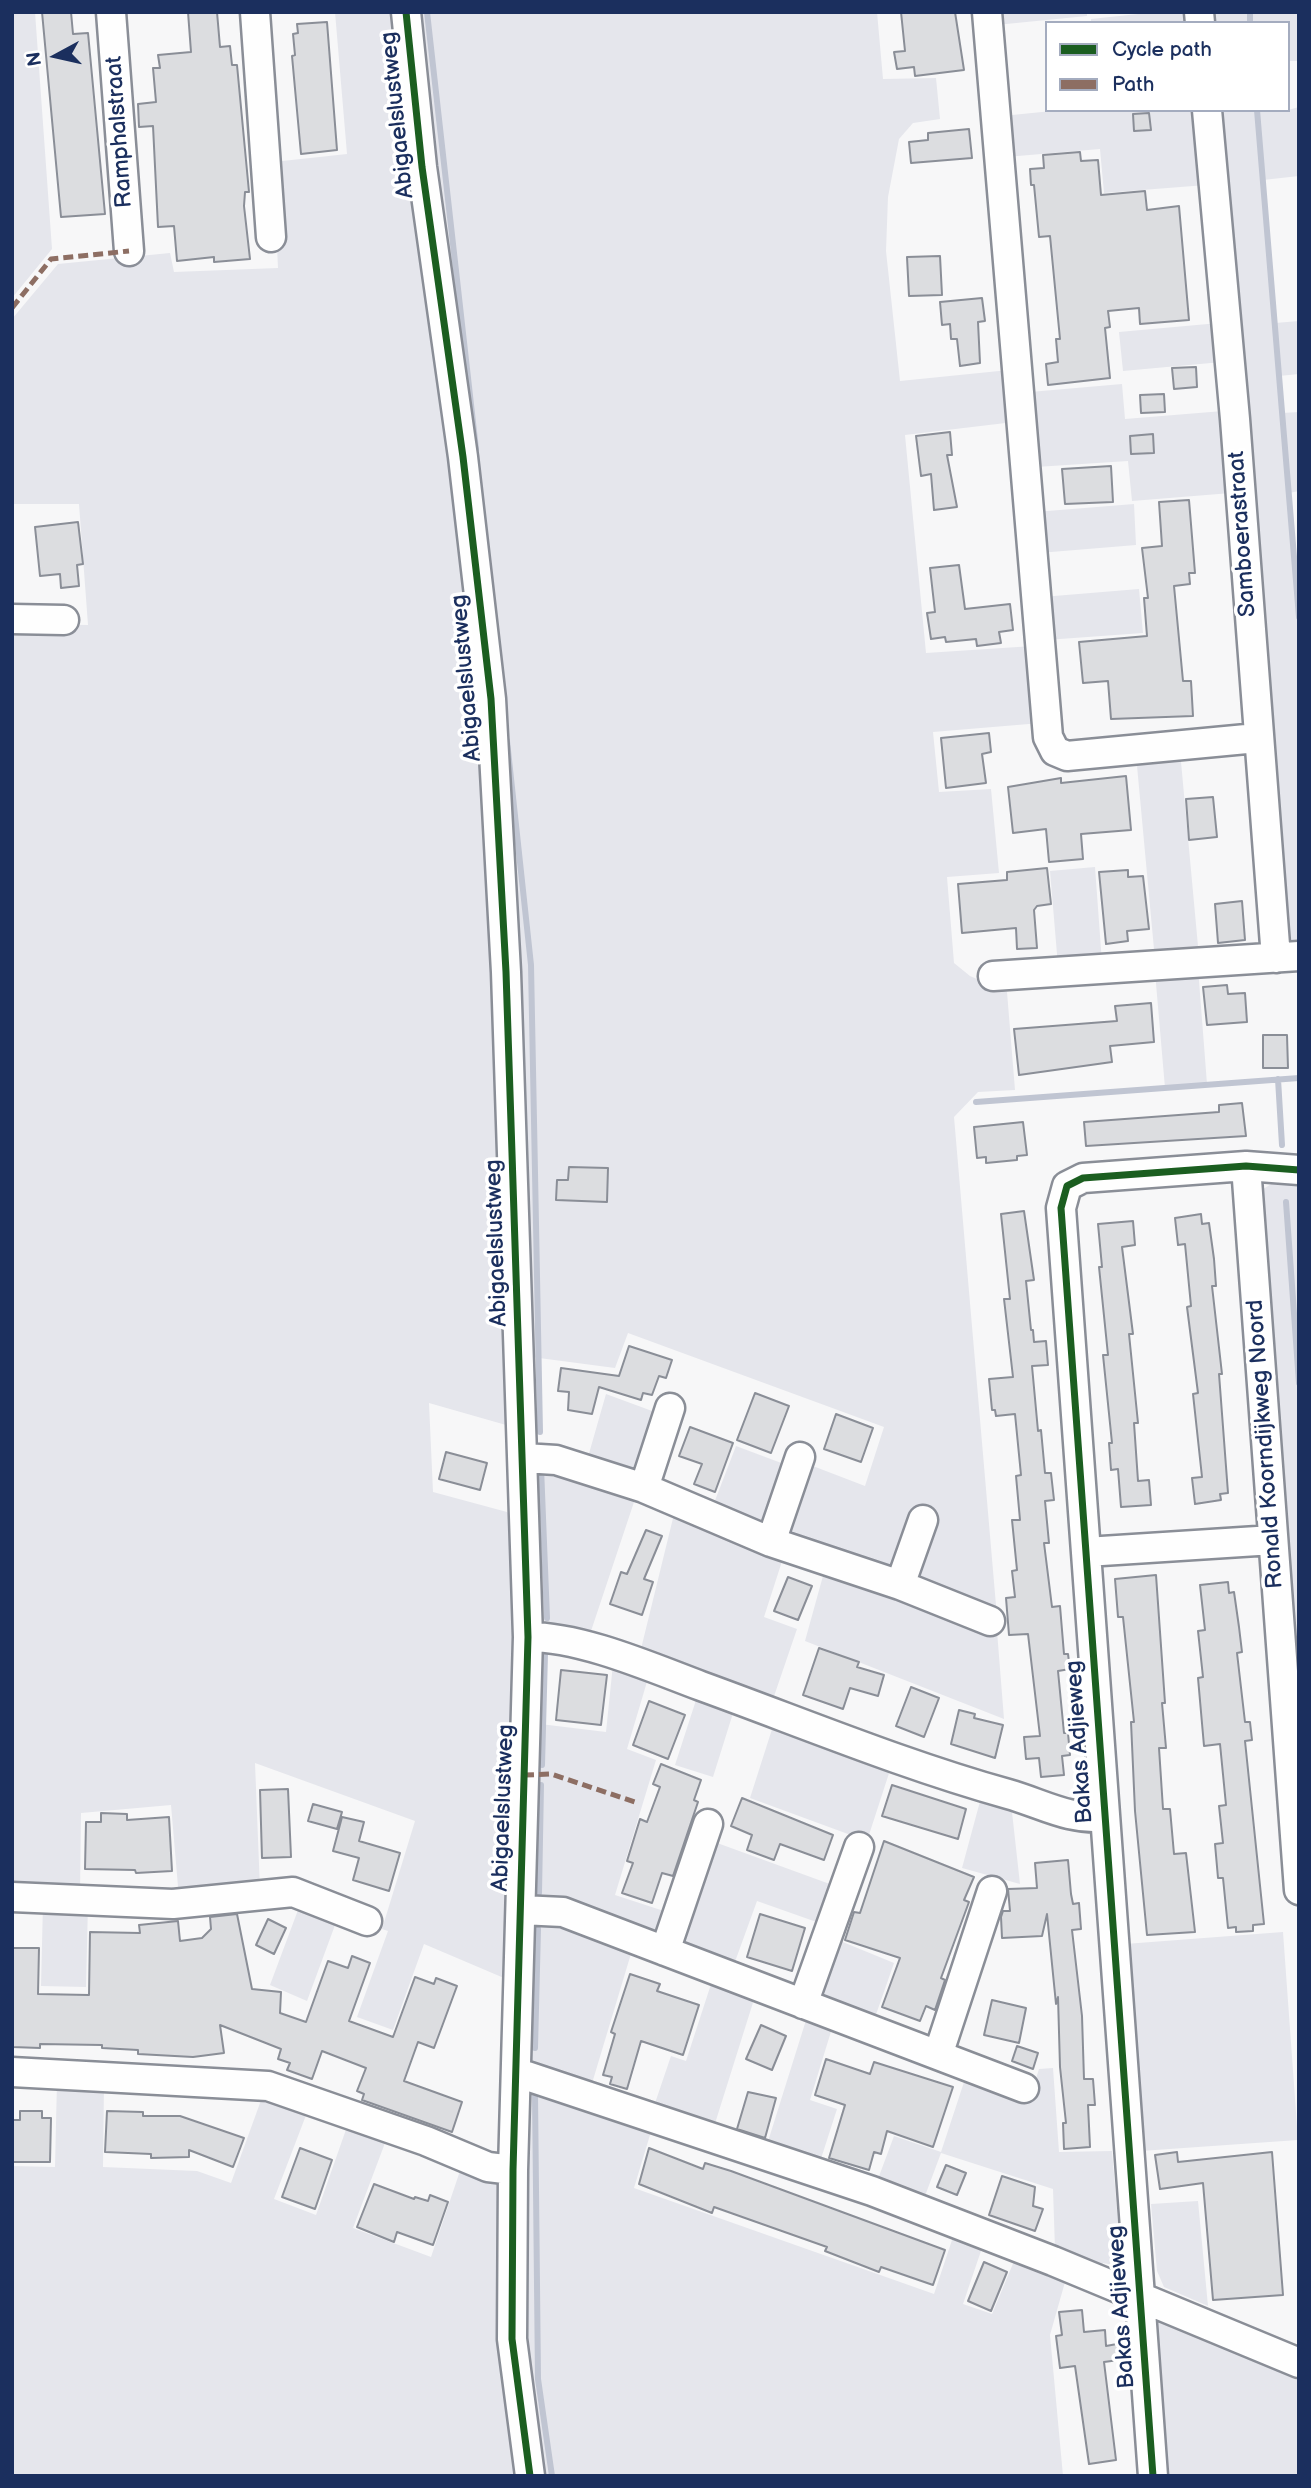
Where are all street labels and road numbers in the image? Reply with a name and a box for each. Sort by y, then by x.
street label: Abigaelslustweg [376,30,420,200]
street label: Ramphalstraat [101,55,139,209]
street label: Samboerastraat [1223,450,1263,618]
street label: Abigaelslustweg [446,593,488,763]
street label: Abigaelslustweg [480,1159,514,1327]
street label: Ronald Koorndijkweg Noord [1242,1298,1290,1590]
street label: Bakas Adjieweg [1061,1659,1099,1825]
street label: Abigaelslustweg [487,1724,521,1892]
street label: Bakas Adjieweg [1103,2224,1141,2390]

